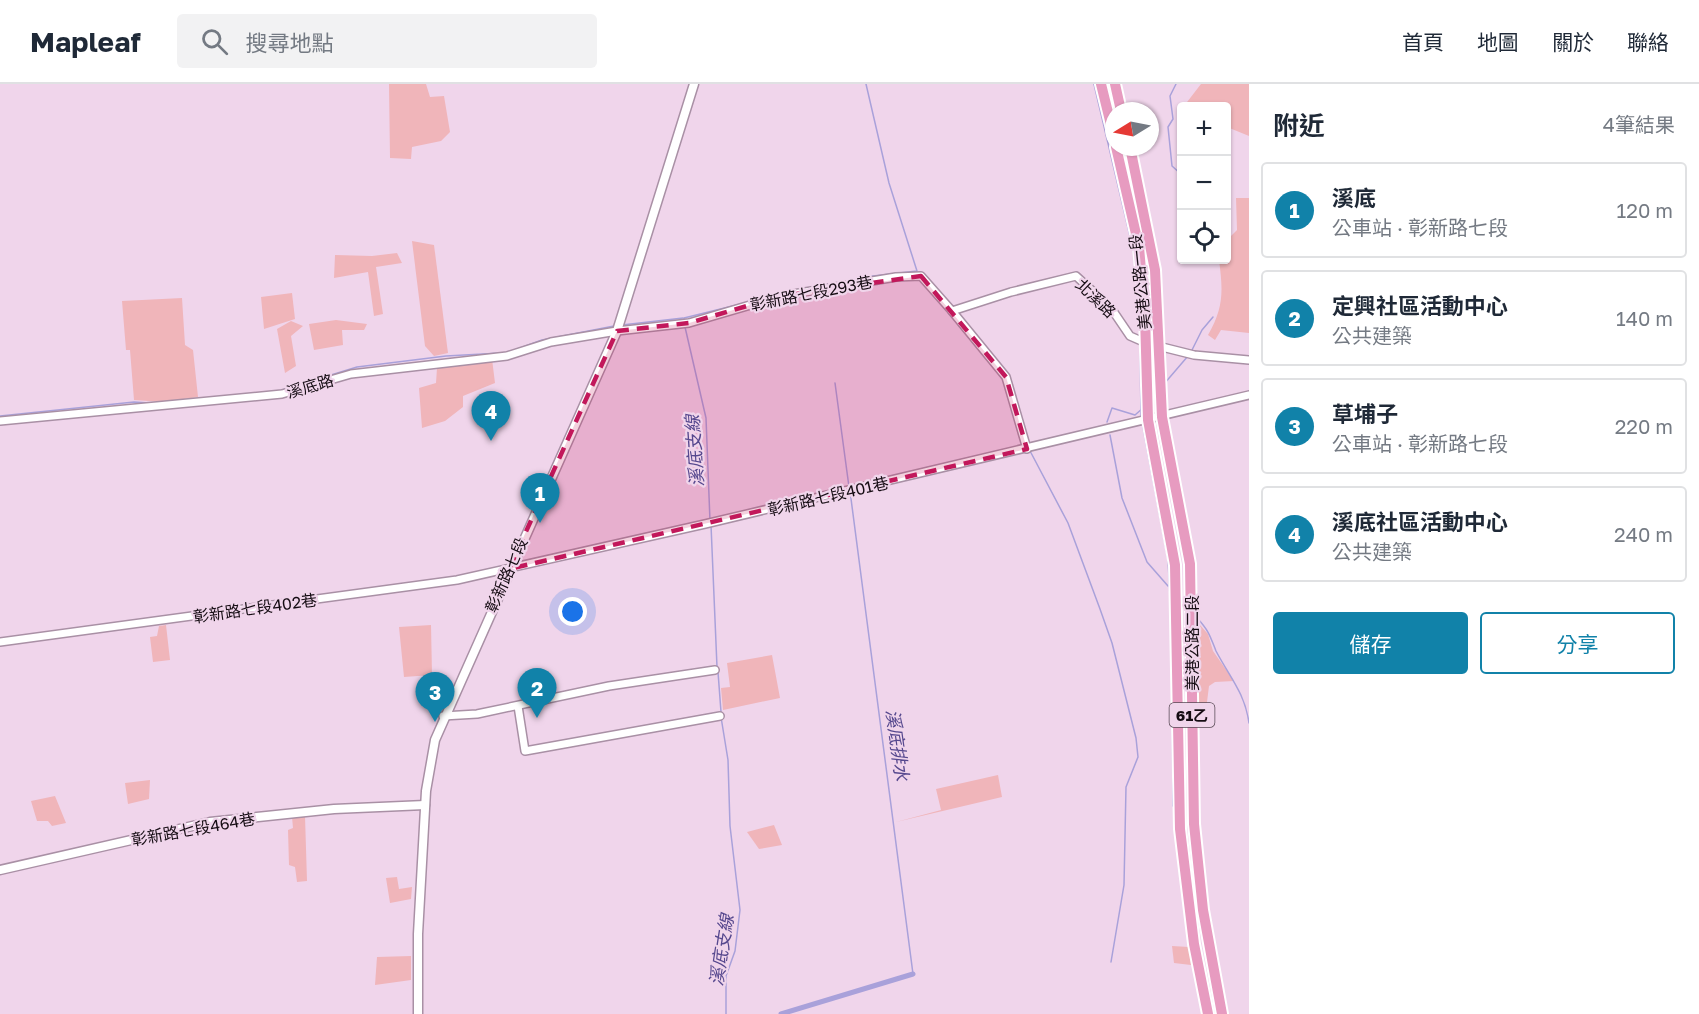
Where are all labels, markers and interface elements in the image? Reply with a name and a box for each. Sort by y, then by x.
search box [177,14,597,68]
text: Mapleaf [30,25,141,58]
icon: search [198,25,231,58]
text: 搜尋地點 [246,29,334,56]
text: 首頁 [1402,29,1444,55]
text: 地圖 [1477,29,1519,55]
text: 關於 [1552,29,1594,55]
text: 聯絡 [1627,29,1669,55]
north arrow [1105,102,1159,156]
map controls [1177,102,1231,264]
button: + [1177,102,1231,156]
text: 附近 [1273,110,1325,141]
text: 4筆結果 [1603,112,1675,136]
button: − [1177,156,1231,210]
text: 溪底 [1332,184,1376,211]
text: 1 [1289,198,1300,222]
text: 120 m [1617,198,1673,222]
button: locate [1177,210,1231,264]
text: 公車站 · 彰新路七段 [1332,215,1508,239]
street label: 美港公路一段 [1125,233,1155,331]
street label: 彰新路七段293巷 [748,271,874,315]
street label: 北溪路 [1072,274,1120,322]
text: 定興社區活動中心 [1332,292,1508,319]
text: 2 [1288,306,1301,330]
text: 140 m [1616,306,1673,330]
text: 公共建築 [1332,323,1412,347]
street label: 溪底路 [284,370,336,402]
pin: 4 [472,392,510,441]
text: 草埔子 [1332,400,1398,427]
water label: 溪底支線 [680,412,707,488]
text: 3 [1288,414,1301,438]
text: 220 m [1615,414,1673,438]
text: 公車站 · 彰新路七段 [1332,431,1508,455]
street label: 彰新路七段401巷 [766,472,890,520]
pin: 1 [520,474,560,523]
text: 溪底社區活動中心 [1332,508,1508,535]
text: 4 [1288,522,1301,546]
text: 240 m [1614,522,1673,546]
street label: 彰新路七段 [481,534,531,616]
text: 公共建築 [1332,539,1412,563]
street label: 彰新路七段402巷 [192,589,318,627]
street label: 美港公路二段 [1182,595,1202,691]
your location [558,597,587,626]
button: 儲存 [1273,612,1468,674]
button: 分享 [1480,612,1675,674]
pin: 2 [518,668,556,718]
pin: 3 [416,672,454,722]
road number: 61乙 [1170,703,1214,727]
water label: 溪底排水 [882,708,914,783]
street label: 彰新路七段464巷 [130,808,256,850]
water label: 溪底支線 [705,911,738,987]

